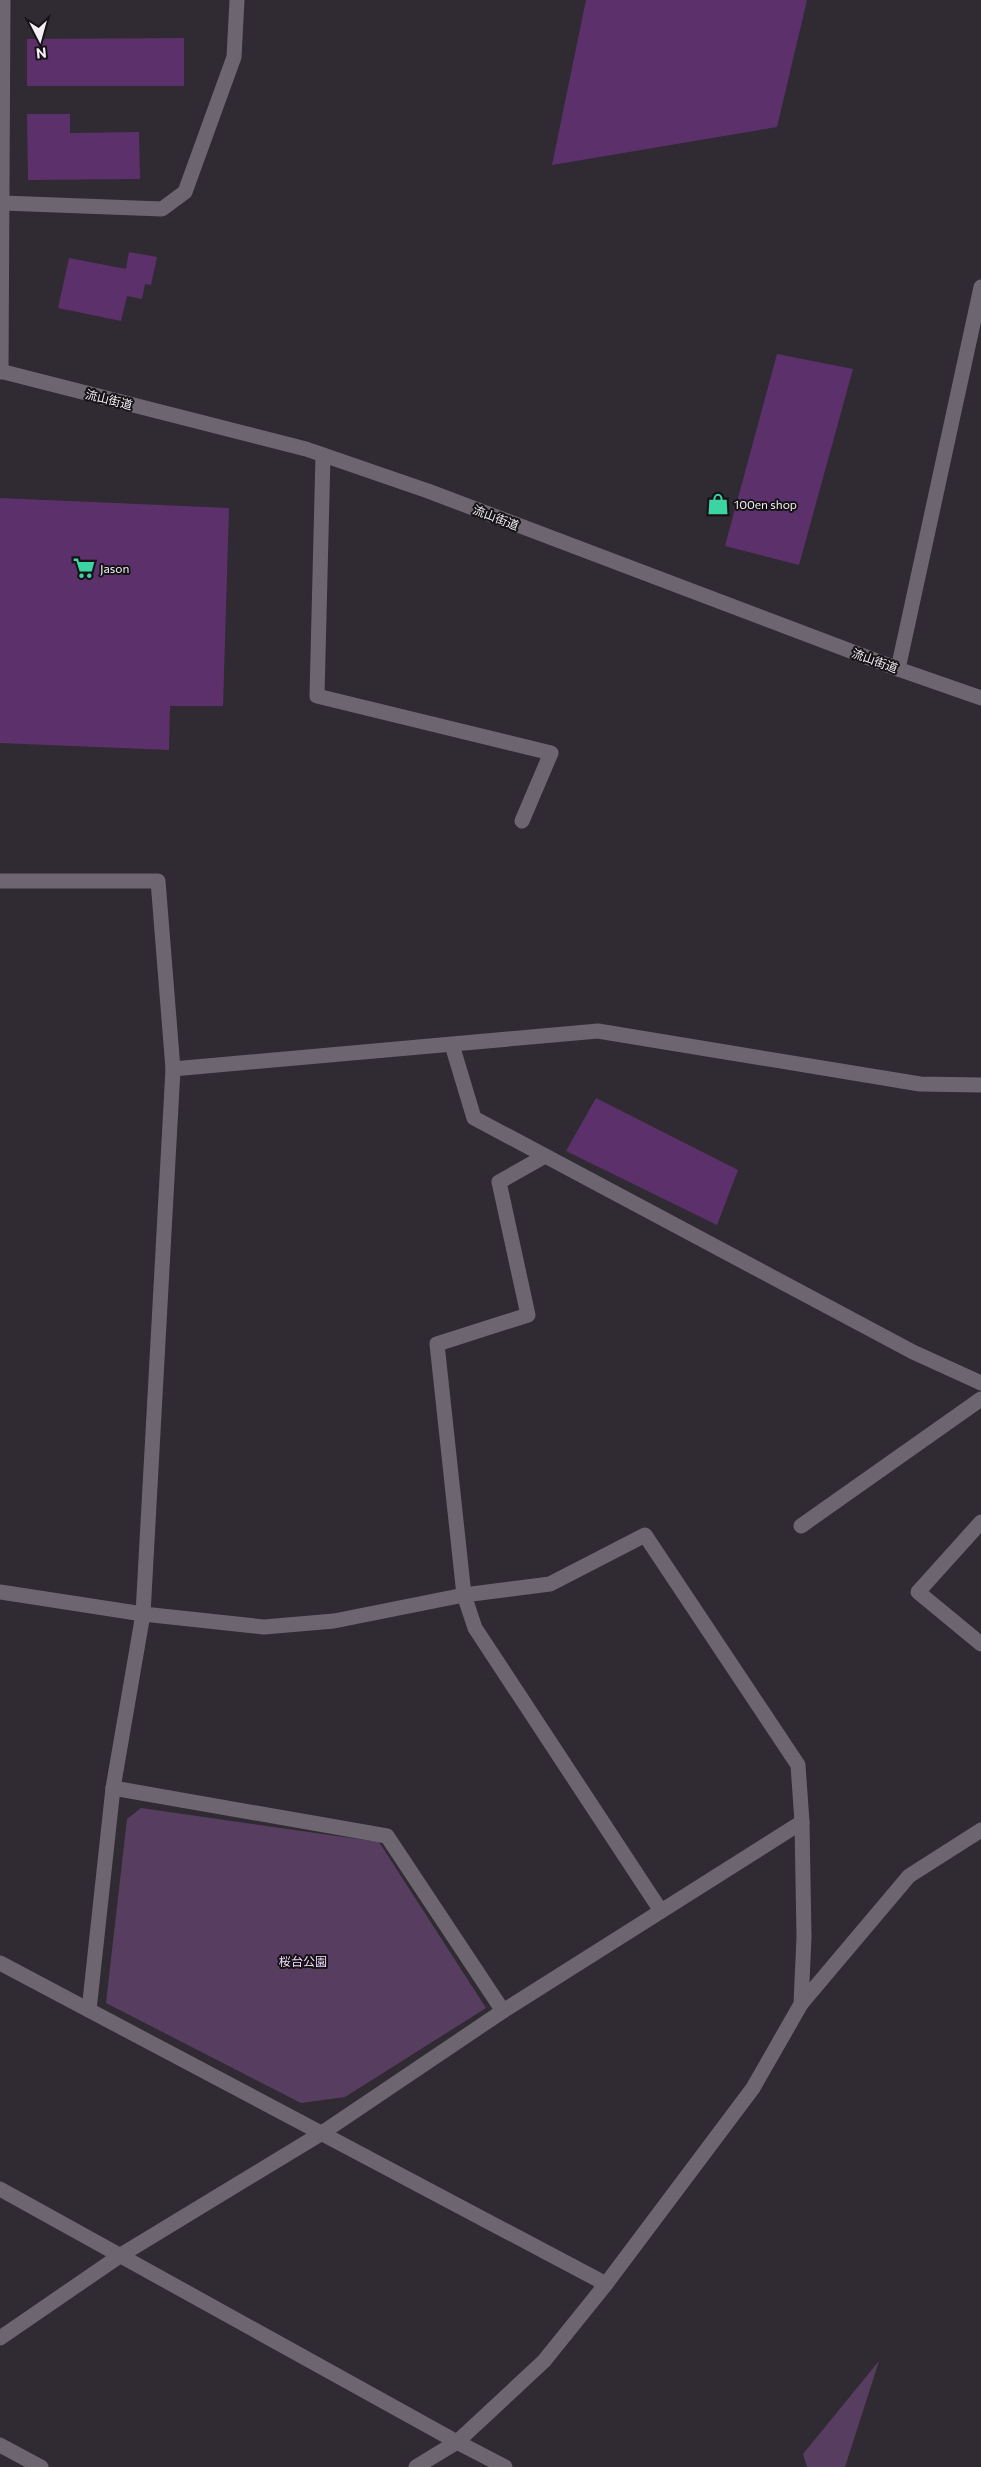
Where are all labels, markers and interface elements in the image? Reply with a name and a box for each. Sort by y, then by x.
north arrow [15,15,65,65]
text: N [35,44,48,62]
street label: 流山街道 [84,386,134,412]
shop icon: 100en shop [705,491,731,517]
place label: 100en shop [734,497,797,511]
street label: 流山街道 [471,502,521,532]
supermarket icon: Jason [71,555,97,581]
place label: Jason [100,561,129,576]
street label: 流山街道 [850,645,900,675]
park label: 桜台公園 [279,1954,327,1968]

